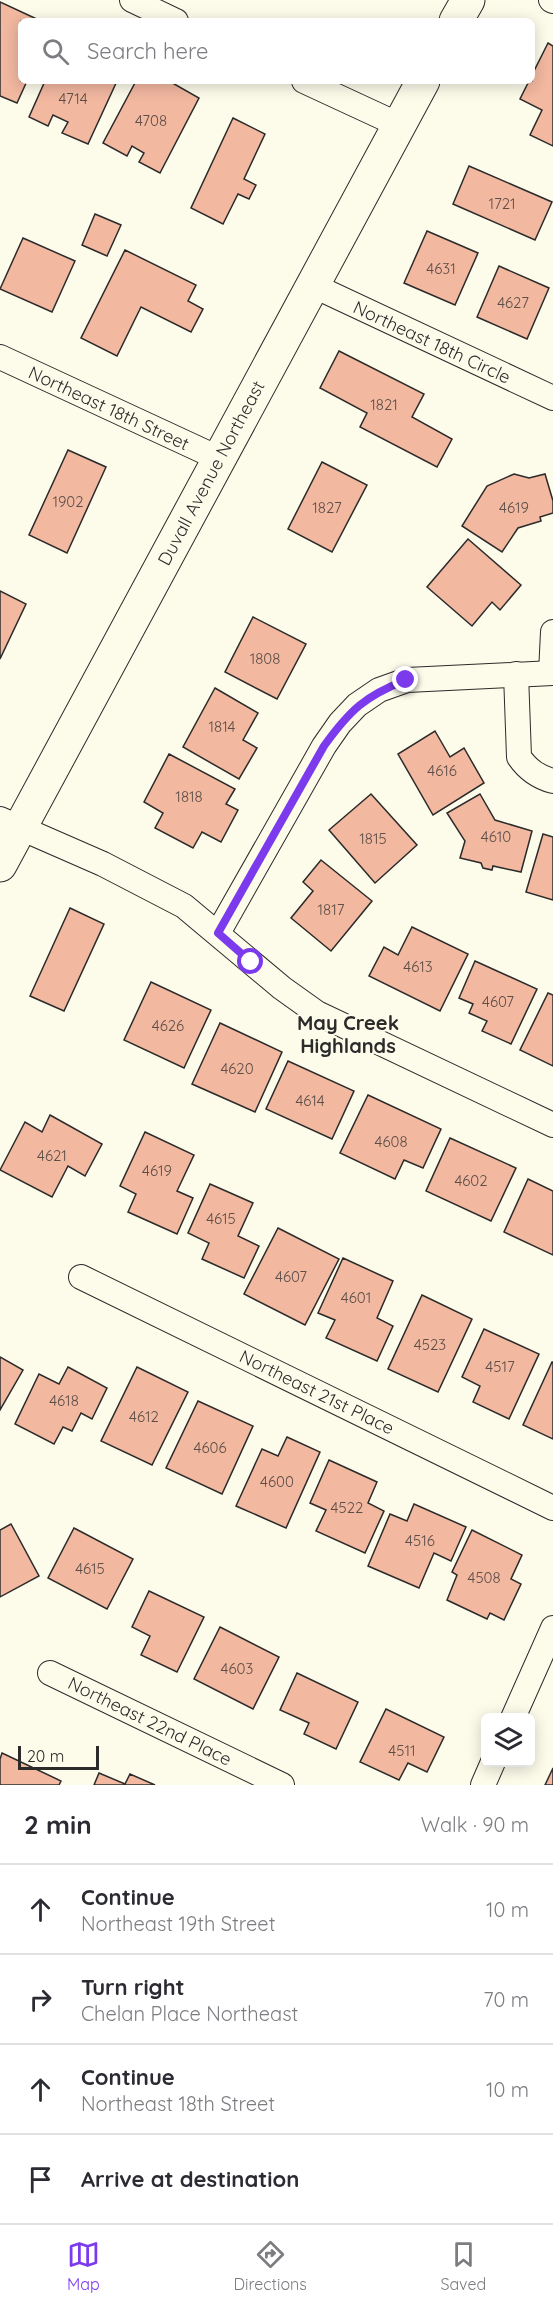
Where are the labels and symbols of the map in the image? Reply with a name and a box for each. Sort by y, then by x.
house number: 4714 [58,89,88,108]
house number: 4708 [135,111,167,130]
house number: 1721 [488,194,516,213]
house number: 4631 [426,259,456,278]
house number: 4627 [497,293,529,312]
street label: Northeast 18th Circle [350,295,514,389]
street label: Northeast 18th Street [25,361,193,455]
street label: Duvall Avenue Northeast [152,377,270,569]
house number: 1821 [370,395,398,414]
house number: 1902 [52,492,84,511]
house number: 1827 [312,498,342,517]
house number: 4619 [499,498,529,517]
house number: 1808 [250,649,280,668]
route end [392,666,418,692]
house number: 1814 [209,717,236,736]
house number: 4616 [427,761,457,780]
house number: 1818 [175,787,203,806]
house number: 4610 [481,827,511,846]
house number: 1815 [359,829,387,848]
house number: 1817 [318,900,345,919]
route start [237,948,263,974]
house number: 4613 [403,957,433,976]
house number: 4607 [482,992,514,1011]
district label: May Creek Highlands [297,1010,399,1058]
house number: 4626 [152,1016,184,1035]
house number: 4620 [220,1059,254,1078]
house number: 4614 [295,1091,325,1110]
house number: 4608 [374,1132,408,1151]
house number: 4621 [37,1146,67,1165]
house number: 4619 [142,1161,172,1180]
house number: 4602 [454,1171,488,1190]
house number: 4615 [206,1209,236,1228]
house number: 4607 [275,1267,307,1286]
house number: 4601 [341,1288,371,1307]
house number: 4523 [414,1335,446,1354]
street label: Northeast 21st Place [236,1345,398,1439]
house number: 4517 [485,1357,515,1376]
house number: 4618 [49,1391,79,1410]
house number: 4612 [129,1407,159,1426]
house number: 4606 [194,1438,226,1457]
house number: 4600 [260,1472,294,1491]
house number: 4522 [331,1498,363,1517]
house number: 4516 [405,1531,435,1550]
house number: 4615 [75,1559,105,1578]
house number: 4508 [467,1568,501,1587]
house number: 4603 [221,1659,254,1678]
street label: Northeast 22nd Place [64,1671,236,1771]
house number: 4511 [388,1741,416,1760]
scale bar [18,1743,99,1770]

